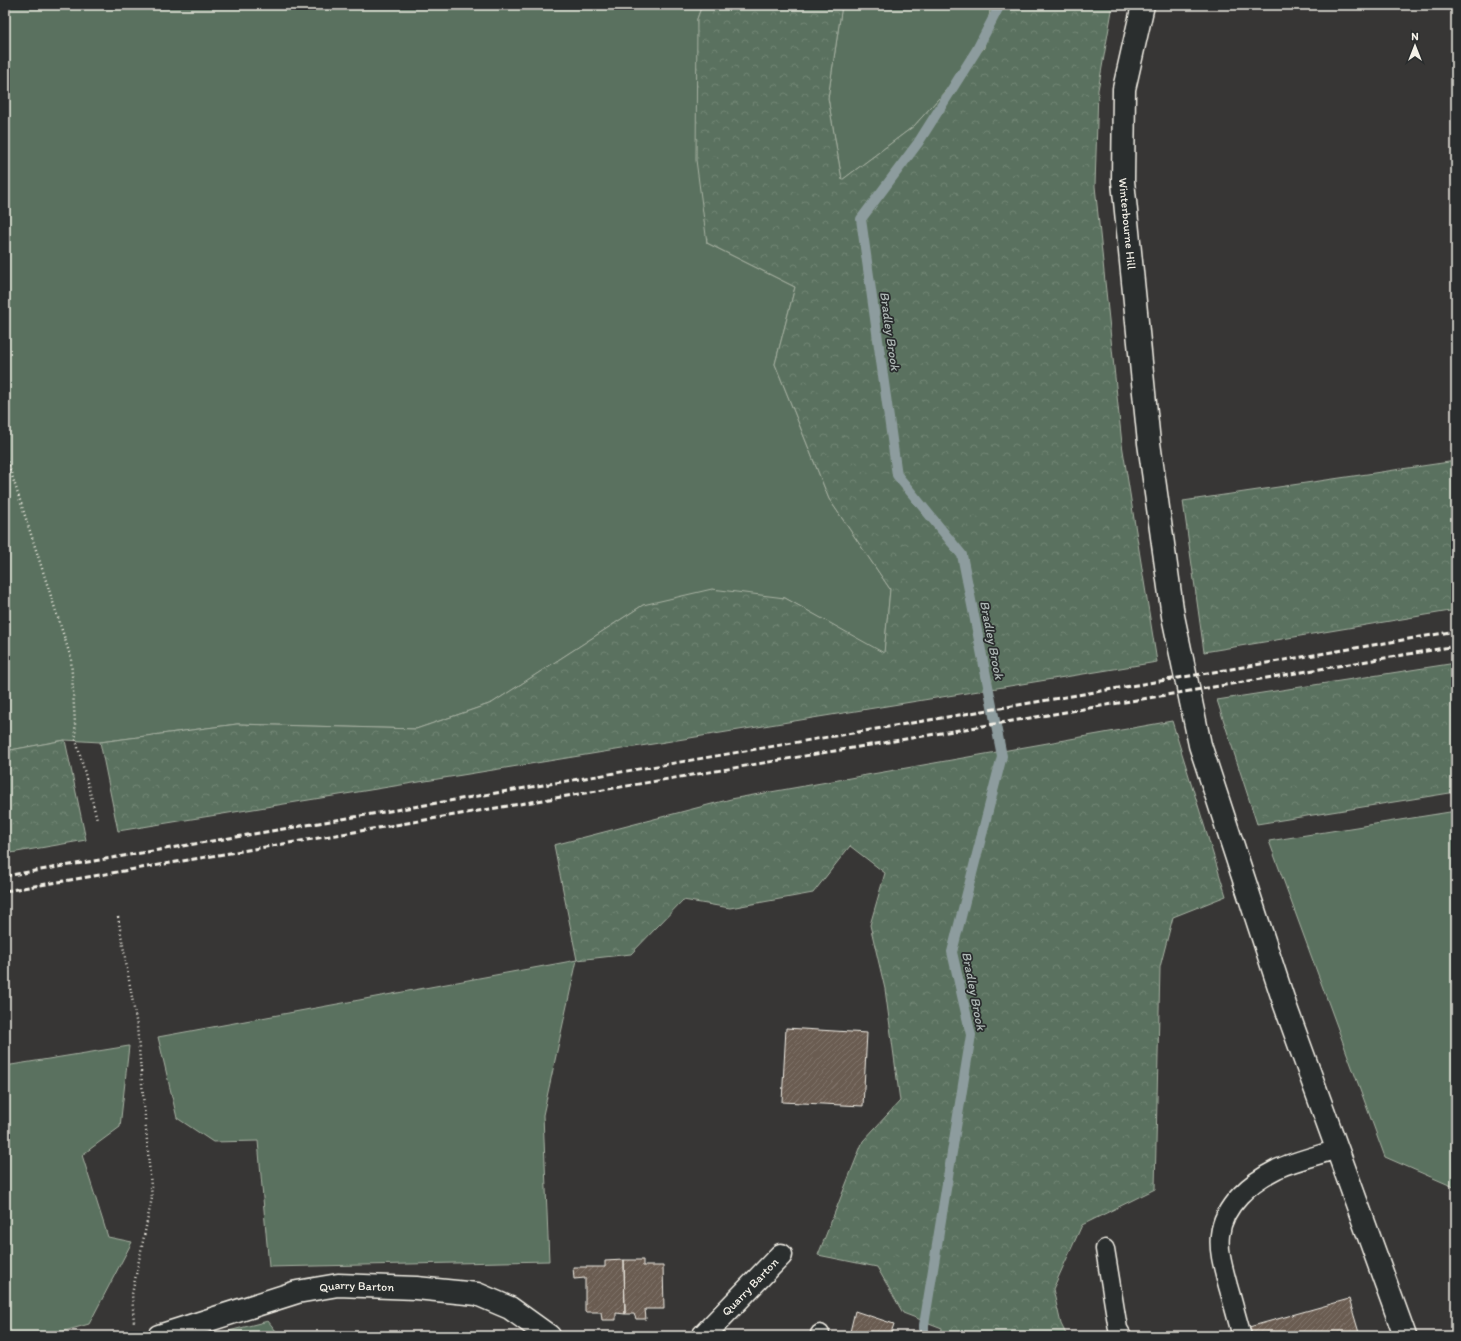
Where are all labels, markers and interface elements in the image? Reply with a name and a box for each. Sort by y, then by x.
north arrow [1395,26,1435,66]
text: N [1411,30,1419,43]
street label: Winterbourne Hill [1116,177,1139,271]
water label: Bradley Brook [877,291,903,373]
water label: Bradley Brook [977,600,1007,682]
water label: Bradley Brook [959,951,989,1033]
street label: Quarry Barton [719,1255,781,1319]
street label: Quarry Barton [318,1278,395,1295]

